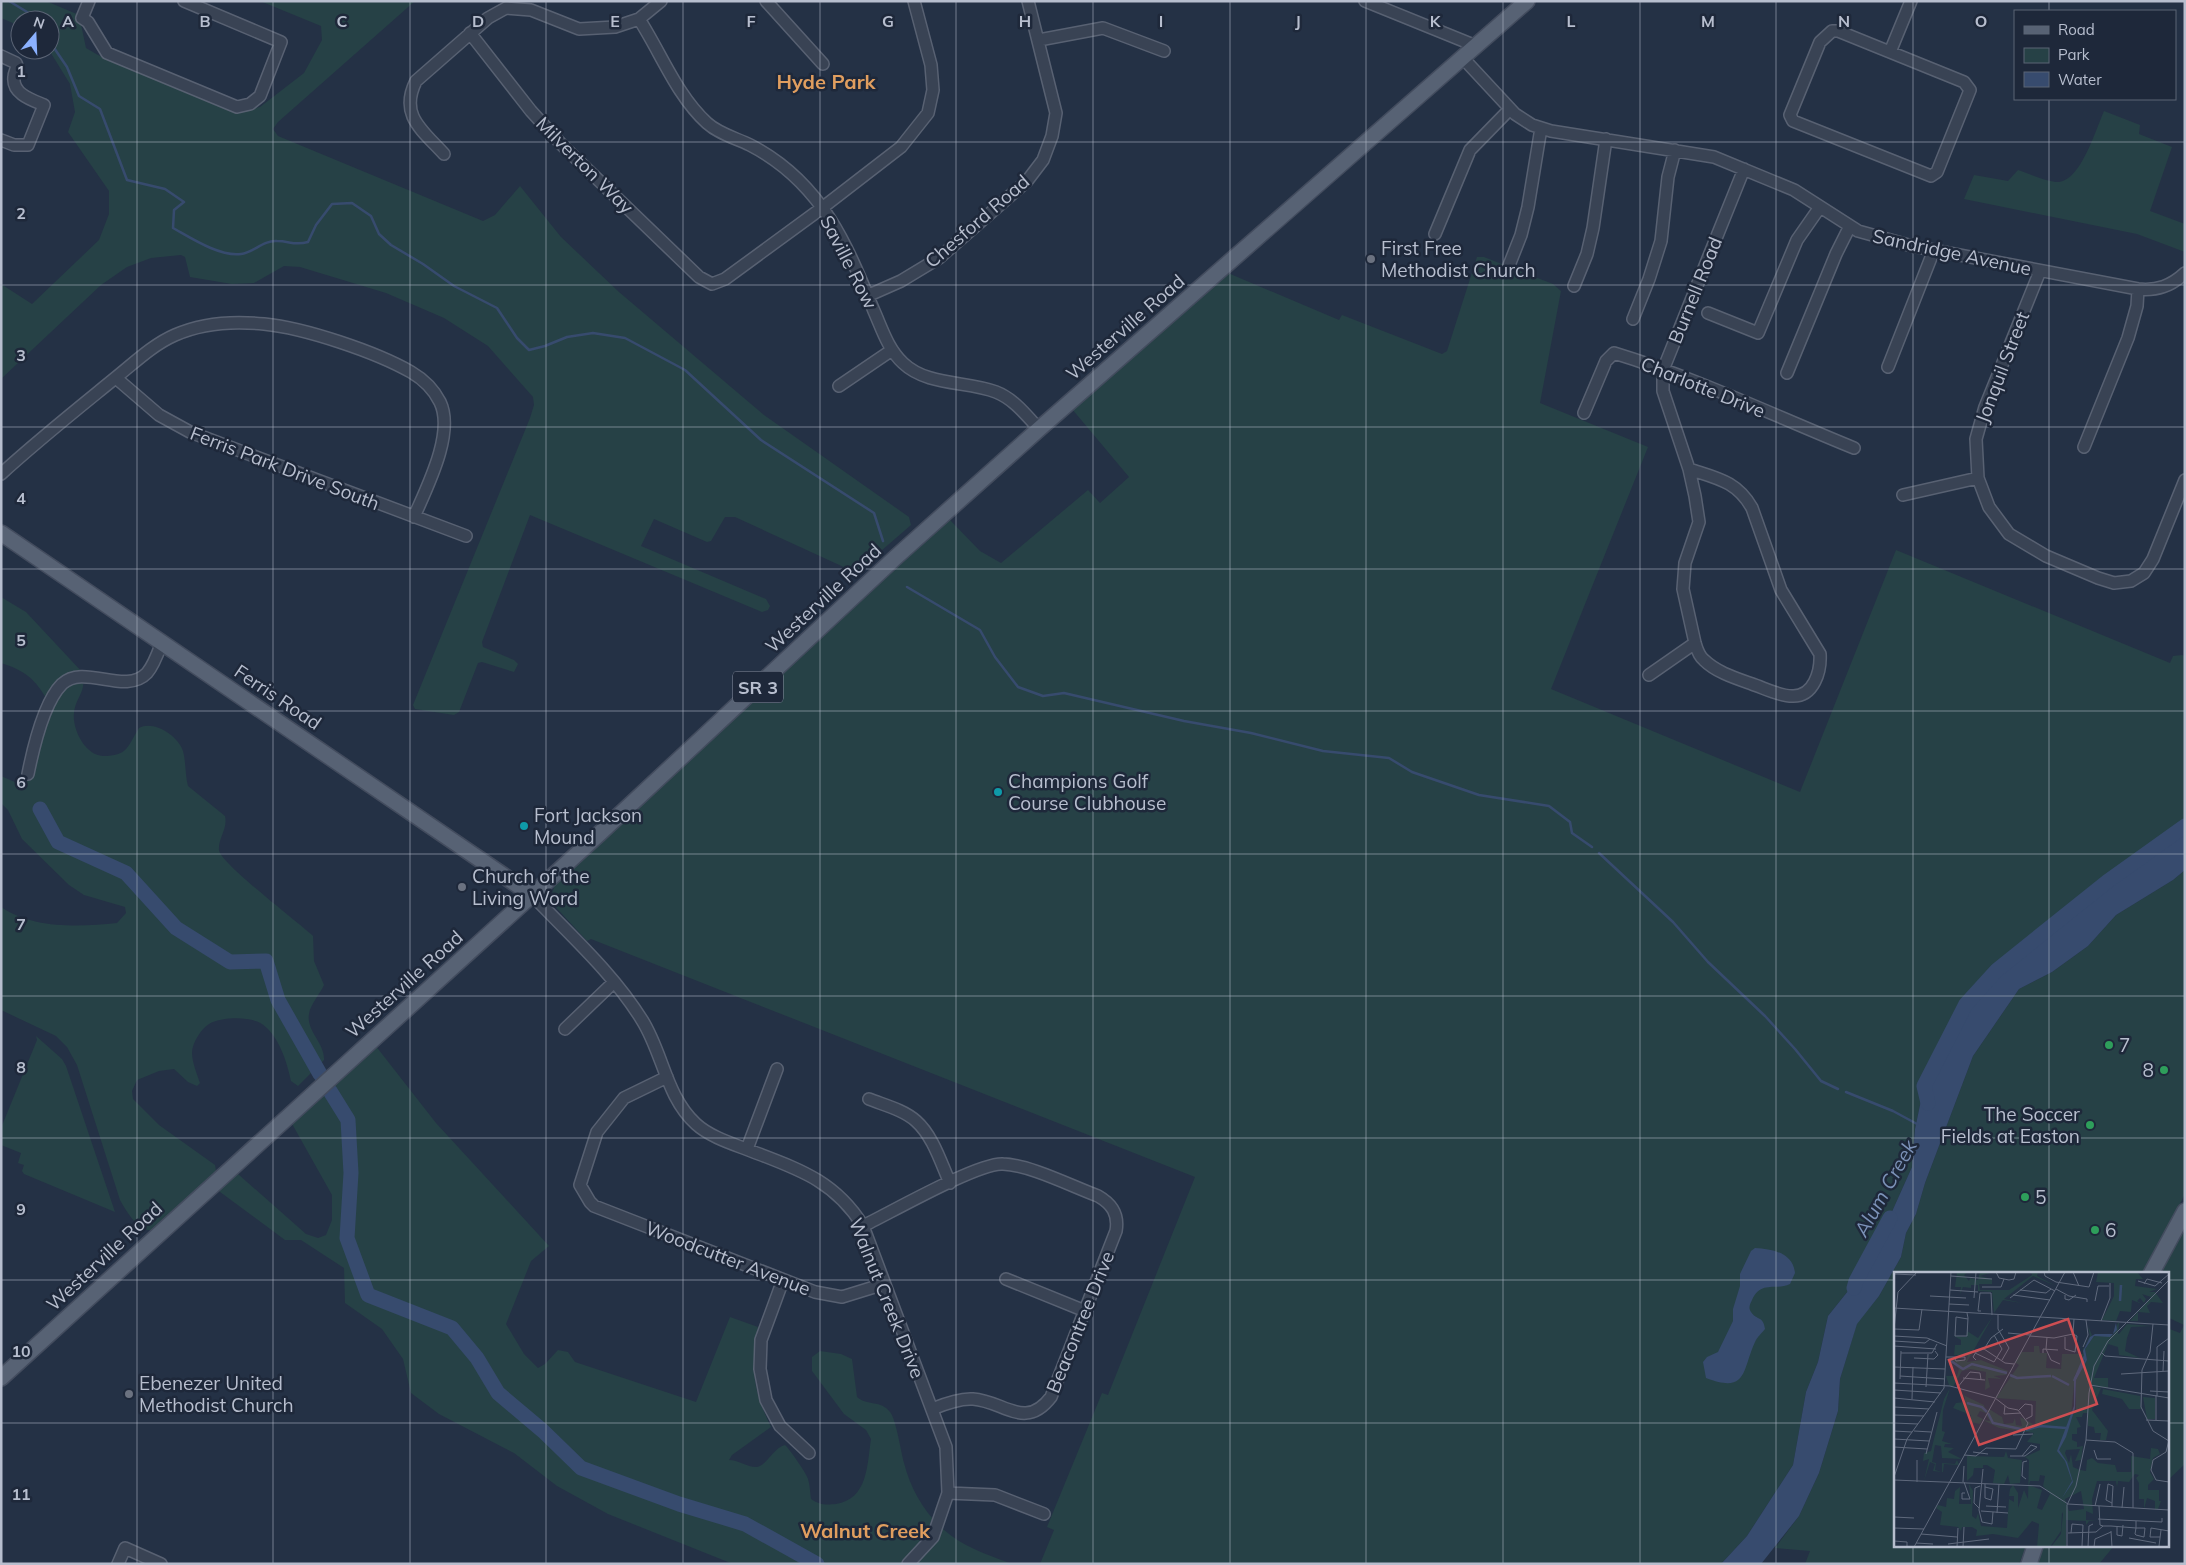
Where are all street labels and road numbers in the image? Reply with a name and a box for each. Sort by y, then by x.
street label: Milverton Way [531,111,639,219]
street label: Chesford Road [920,169,1034,273]
street label: Saville Row [815,211,883,313]
street label: Sandridge Avenue [1871,223,2033,281]
street label: Burnell Road [1663,233,1727,347]
street label: Westerville Road [1061,269,1189,385]
street label: Jonquil Street [1970,308,2034,426]
street label: Charlotte Drive [1637,351,1769,423]
street label: Ferris Park Drive South [187,421,383,515]
street label: Westerville Road [760,538,886,658]
street label: Ferris Road [230,659,326,735]
road number: SR 3 [733,672,783,702]
street label: Westerville Road [340,925,468,1043]
street label: Westerville Road [41,1196,167,1316]
street label: Walnut Creek Drive [844,1214,930,1382]
street label: Woodcutter Avenue [642,1215,814,1301]
street label: Beacontree Drive [1041,1248,1119,1396]

